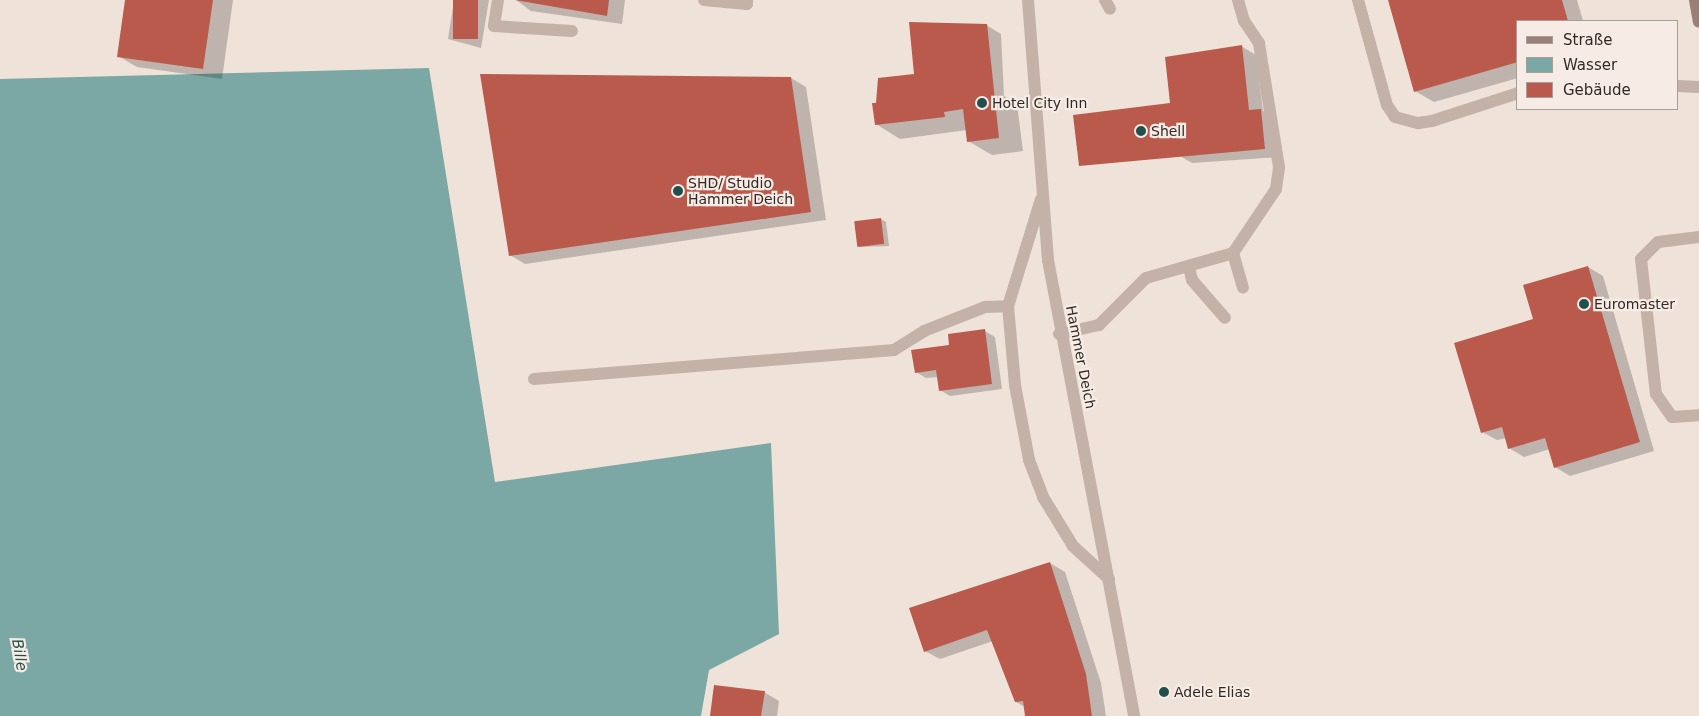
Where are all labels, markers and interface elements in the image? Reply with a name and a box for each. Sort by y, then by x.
legend [1516,20,1679,110]
text: Straße [1563,31,1612,49]
text: Wasser [1563,56,1617,74]
text: Gebäude [1563,81,1631,99]
place label: Hotel City Inn [992,95,1087,111]
marker: Hotel City Inn [976,97,988,109]
place label: Shell [1151,123,1185,139]
marker: Shell [1135,125,1147,137]
place label: SHD/ Studio Hammer Deich [688,175,793,208]
marker: SHD/ Studio Hammer Deich [672,185,684,197]
place label: Euromaster [1594,296,1675,312]
marker: Euromaster [1578,298,1590,310]
street label: Hammer Deich [1063,304,1099,410]
water label: Bille [7,638,31,672]
place label: Adele Elias [1174,684,1250,700]
marker: Adele Elias [1158,686,1170,698]

